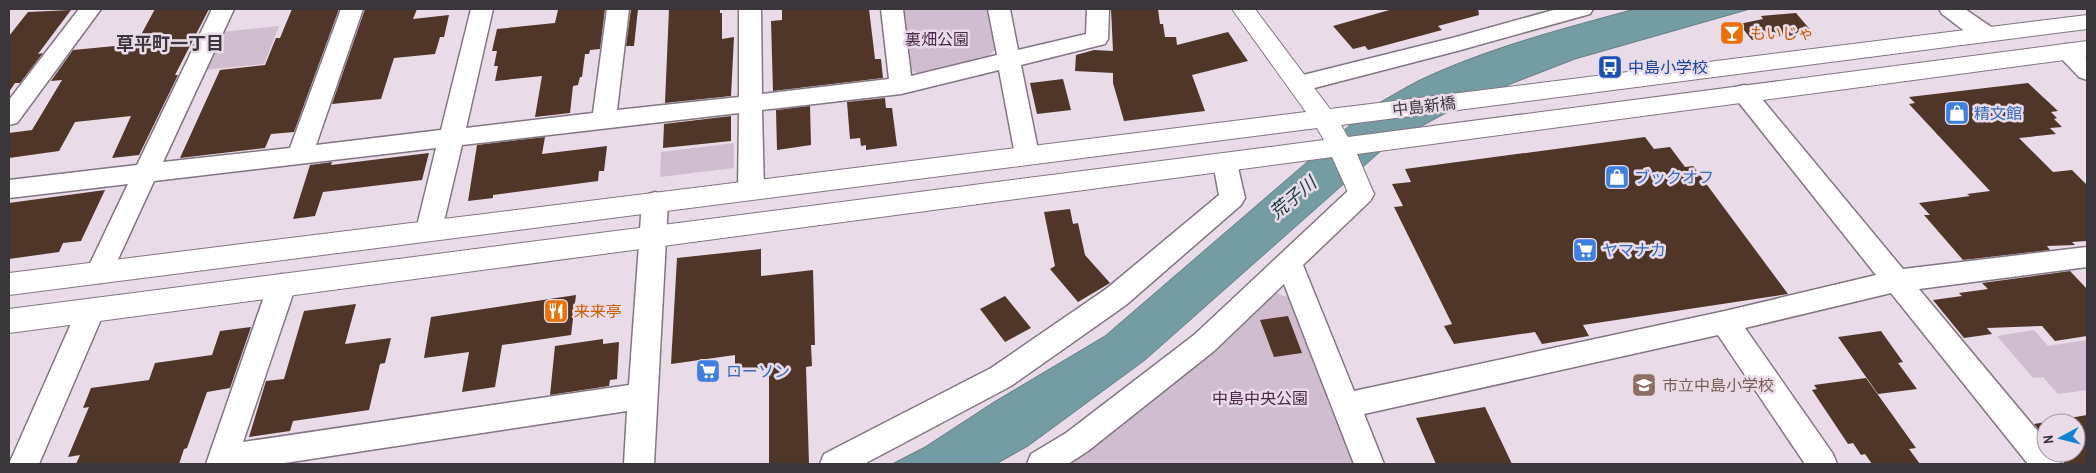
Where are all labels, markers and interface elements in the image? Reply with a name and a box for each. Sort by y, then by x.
bar icon: もいじゃ [1719,20,1745,46]
place label: もいじゃ [1750,22,1814,44]
park label: 裏畑公園 [905,28,969,50]
district label: 草平町一丁目 [116,31,224,56]
bus stop icon: 中島小学校 [1597,54,1623,80]
place label: 中島小学校 [1628,56,1708,78]
street label: 中島新橋 [1391,91,1457,121]
shop icon: 精文館 [1944,100,1970,126]
place label: 精文館 [1974,102,2022,124]
shop icon: ブックオフ [1604,164,1630,190]
place label: ブックオフ [1634,166,1714,188]
water label: 荒子川 [1264,169,1323,225]
supermarket icon: ヤマナカ [1572,237,1598,263]
place label: ヤマナカ [1602,239,1666,261]
restaurant icon: 来来亭 [543,298,569,324]
place label: 来来亭 [574,300,622,322]
supermarket icon: ローソン [695,358,721,384]
place label: ローソン [726,360,790,382]
school or university icon: 市立中島小学校 [1631,372,1657,398]
place label: 市立中島小学校 [1662,374,1774,396]
park label: 中島中央公園 [1212,387,1308,409]
north arrow [2036,413,2086,463]
text: N [2039,434,2058,445]

